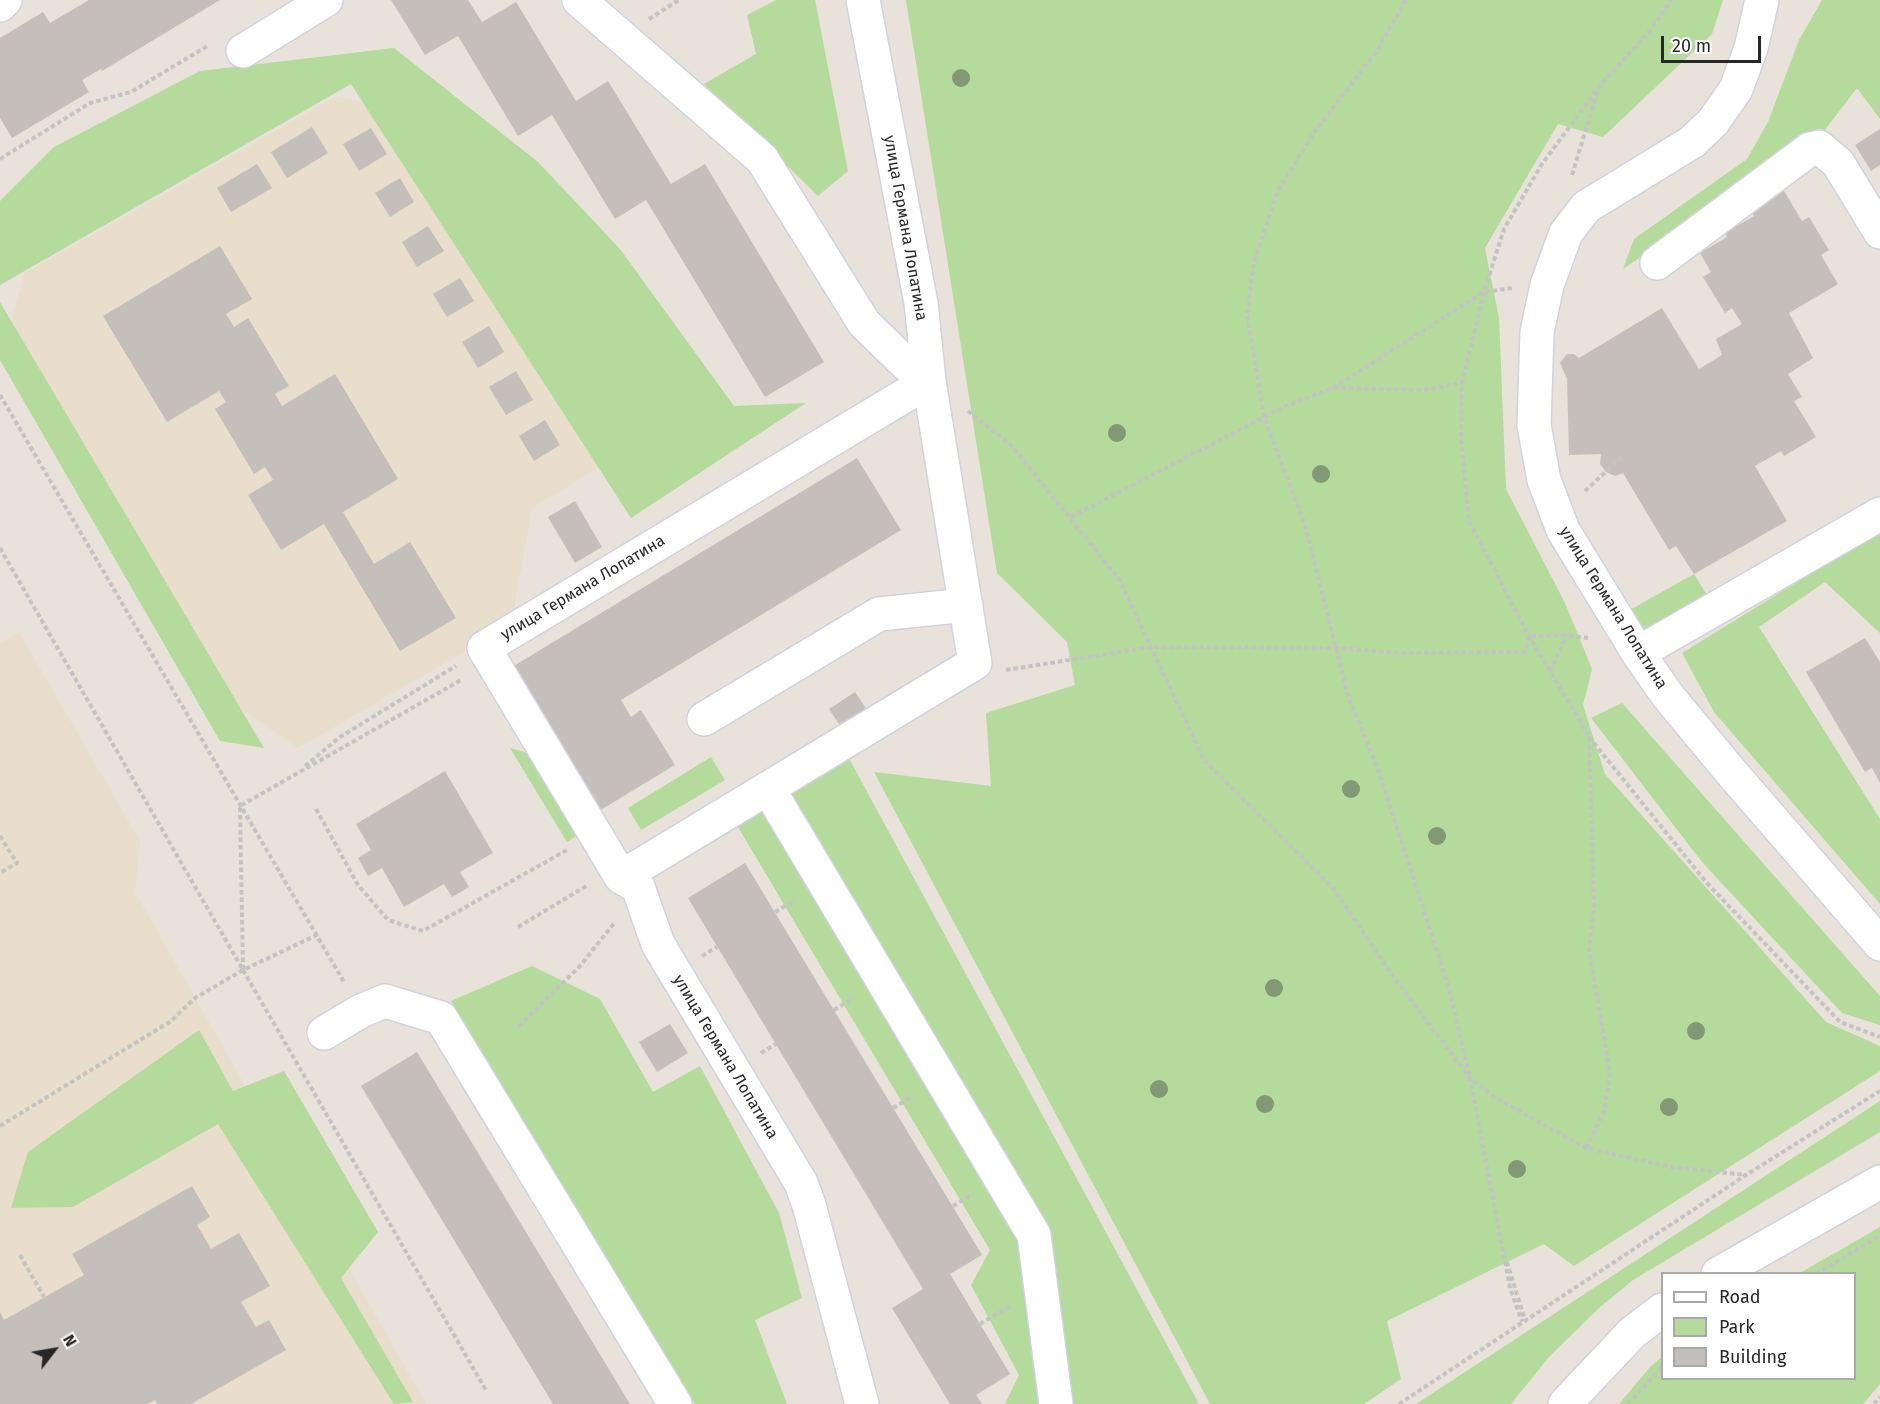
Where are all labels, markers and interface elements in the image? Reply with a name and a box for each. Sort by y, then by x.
scale bar [1664,24,1764,62]
text: 20 m [1672,35,1711,57]
street label: улица Германа Лопатина [879,134,931,322]
street label: улица Германа Лопатина [1555,523,1671,693]
street label: улица Германа Лопатина [497,531,669,645]
street label: улица Германа Лопатина [668,971,782,1143]
legend [1661,1272,1856,1380]
text: Road [1719,1286,1761,1308]
text: Park [1719,1316,1754,1338]
north arrow [24,1320,84,1380]
text: N [59,1331,81,1350]
text: Building [1719,1346,1786,1368]

